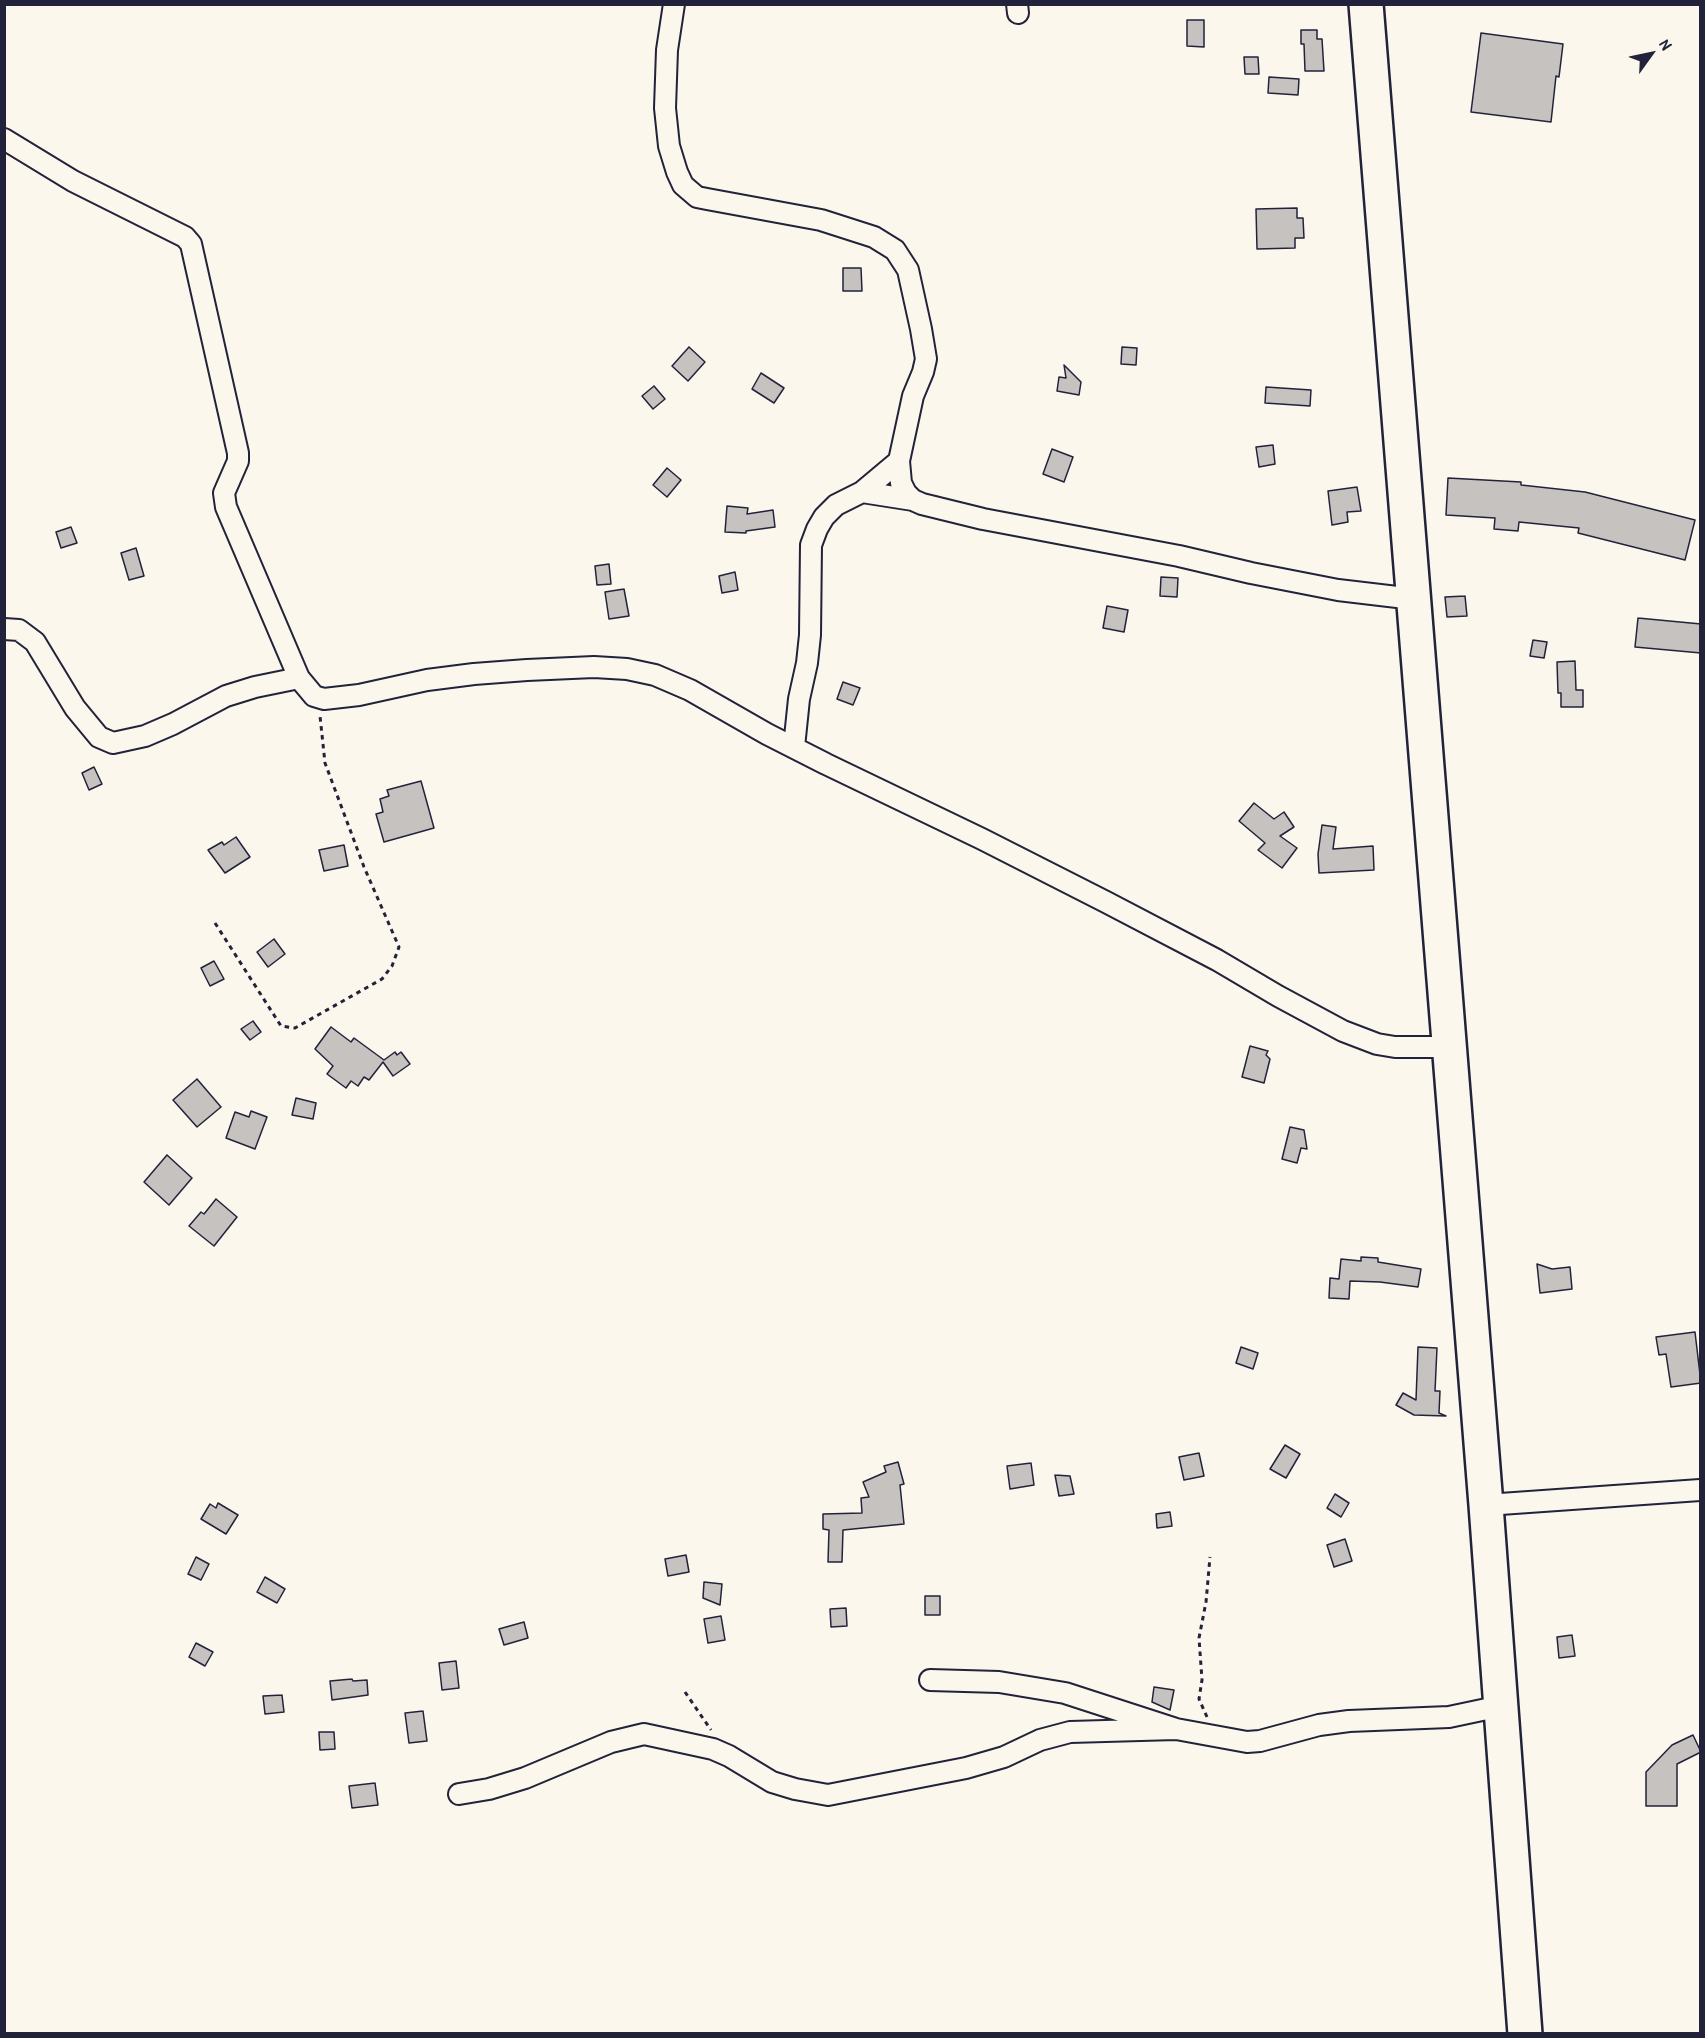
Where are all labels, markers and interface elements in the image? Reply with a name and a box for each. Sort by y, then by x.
north arrow [1621,24,1681,84]
text: N [1655,35,1678,54]

